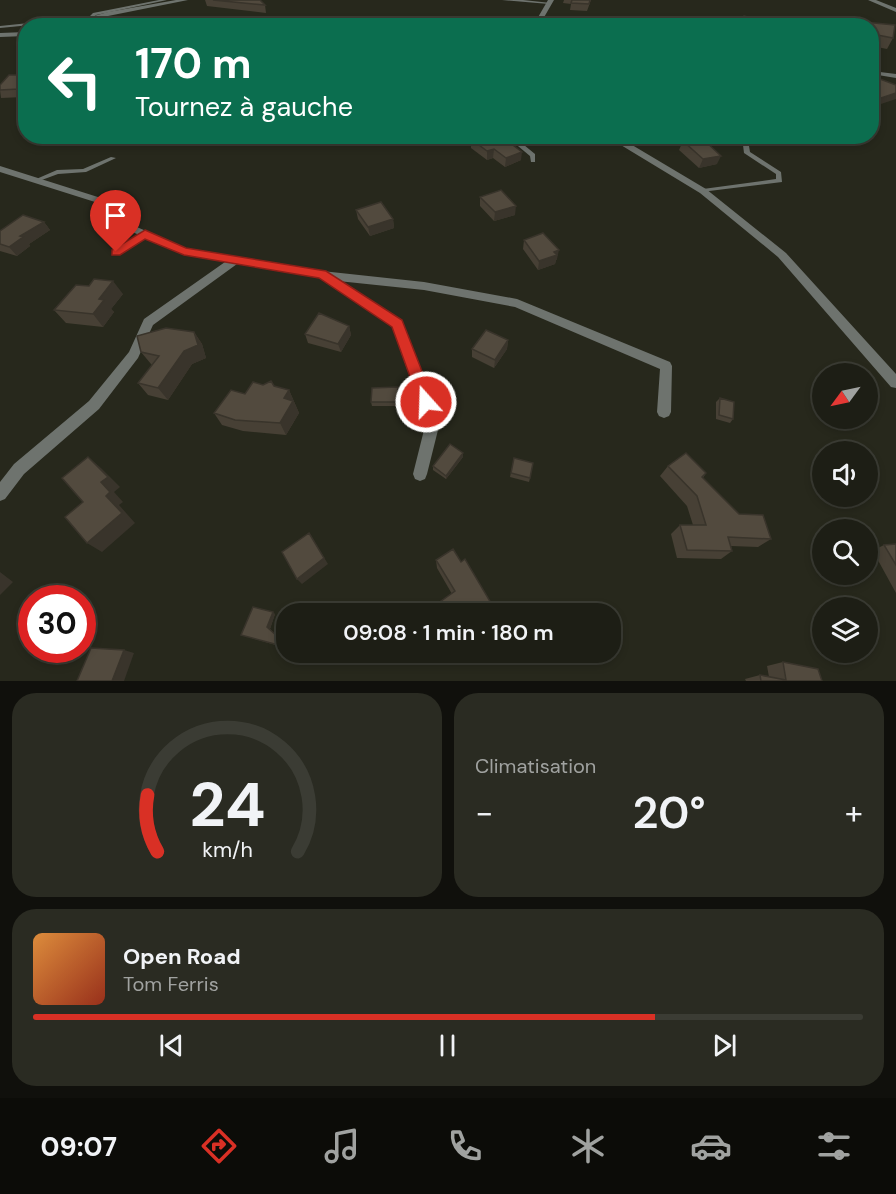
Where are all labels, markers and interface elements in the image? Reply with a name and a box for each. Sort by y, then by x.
text: 170 m [135,36,252,91]
icon: left [36,42,114,120]
text: Tournez à gauche [135,89,353,124]
pin [90,190,141,252]
icon: arrive [99,199,132,232]
north arrow [812,363,878,429]
map controls [812,363,878,663]
position arrow [394,370,458,434]
button: sound [812,441,878,507]
button: search [812,519,878,585]
speed limit sign: 30 [18,585,96,663]
button: layers [812,597,878,663]
text: 09:08 · 1 min · 180 m [343,618,554,647]
text: Climatisation [475,753,596,779]
text: 24 [189,764,265,845]
text: 20° [632,783,706,842]
text: − [475,791,493,834]
text: + [845,791,863,834]
text: km/h [202,836,252,864]
text: Open Road [123,942,241,971]
text: Tom Ferris [123,971,219,997]
icon: previous [155,1029,188,1062]
icon: pause [431,1029,464,1062]
icon: next [708,1029,741,1062]
icon: directions [198,1125,240,1167]
icon: music [321,1125,363,1167]
icon: phone [444,1125,486,1167]
icon: climate [567,1125,609,1167]
icon: car [690,1125,732,1167]
icon: filters [813,1125,855,1167]
text: 09:07 [41,1129,117,1164]

